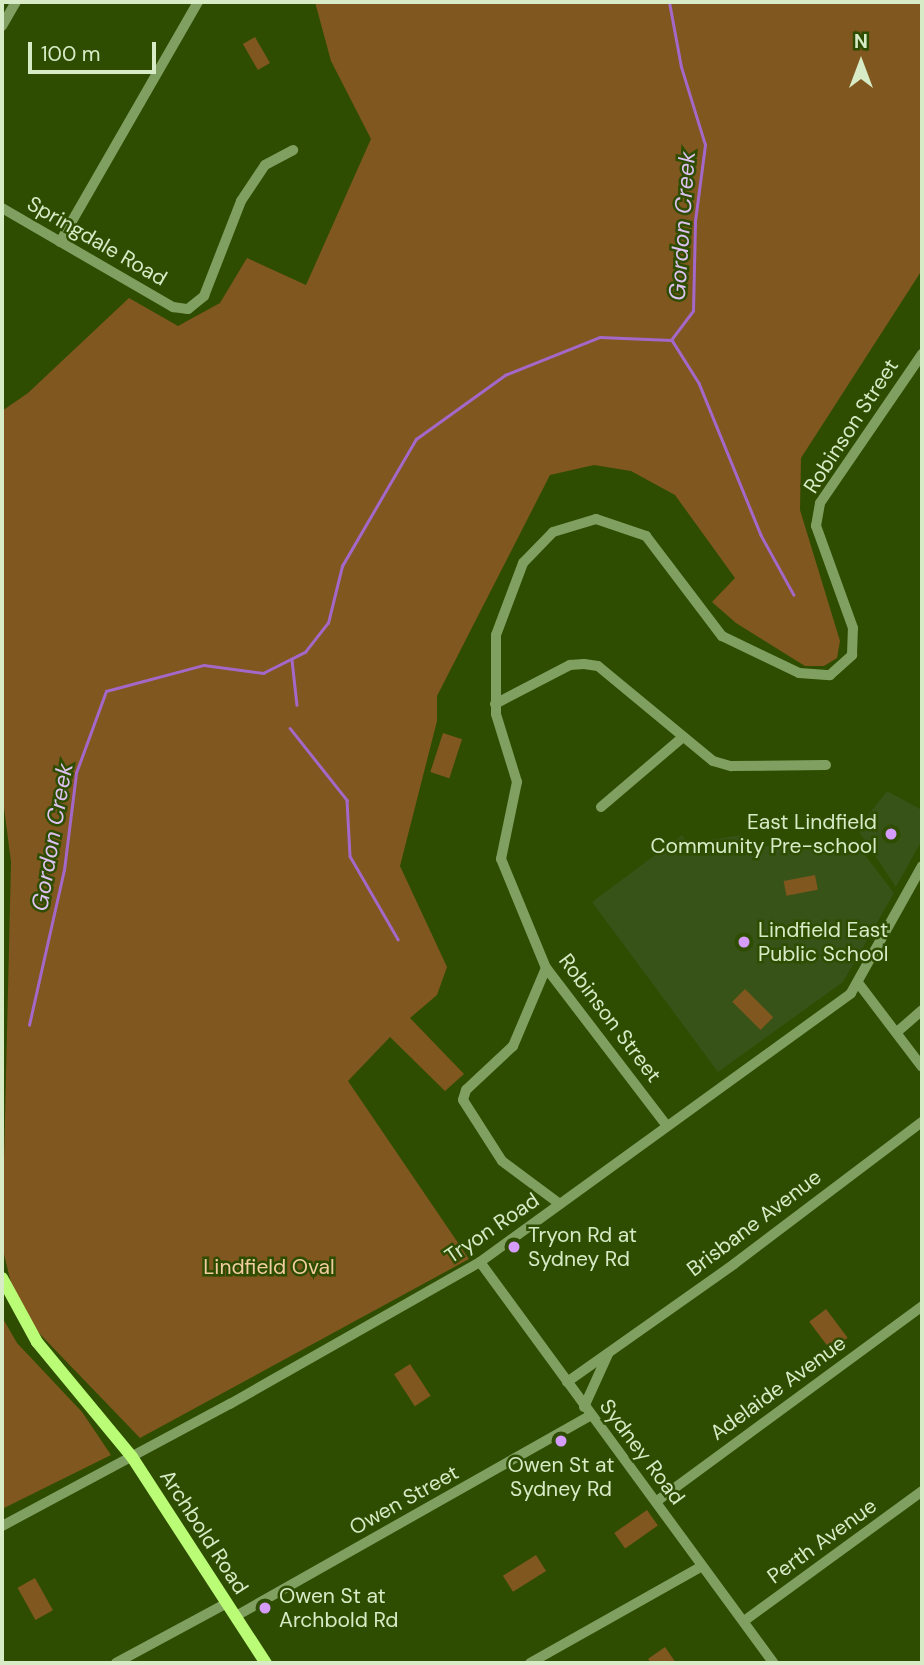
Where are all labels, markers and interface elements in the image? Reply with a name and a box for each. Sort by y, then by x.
scale bar [32,28,159,72]
north arrow [826,28,896,98]
text: N [854,29,868,54]
text: 100 m [41,40,101,68]
water label: Gordon Creek [663,150,701,302]
street label: Springdale Road [23,191,171,291]
street label: Robinson Street [798,354,904,498]
water label: Gordon Creek [25,761,79,913]
place label: East Lindfield Community Pre-school [650,809,877,859]
marker: East Lindfield Community Pre-school [883,826,899,842]
place label: Lindfield East Public School [758,917,889,967]
marker: Lindfield East Public School [736,934,752,950]
street label: Robinson Street [553,949,667,1087]
street label: Brisbane Avenue [682,1164,826,1282]
street label: Tryon Road [440,1187,544,1269]
place label: Tryon Rd at Sydney Rd [528,1222,637,1272]
marker: Tryon Rd at Sydney Rd [506,1239,522,1255]
park label: Lindfield Oval [203,1254,335,1280]
street label: Adelaide Avenue [705,1330,851,1446]
street label: Sydney Road [594,1394,690,1510]
marker: Owen St at Sydney Rd [553,1433,569,1449]
place label: Owen St at Sydney Rd [508,1452,614,1502]
street label: Owen Street [345,1460,463,1540]
street label: Archbold Road [154,1465,254,1599]
street label: Perth Avenue [763,1493,881,1589]
place label: Owen St at Archbold Rd [279,1583,398,1633]
marker: Owen St at Archbold Rd [257,1600,273,1616]

